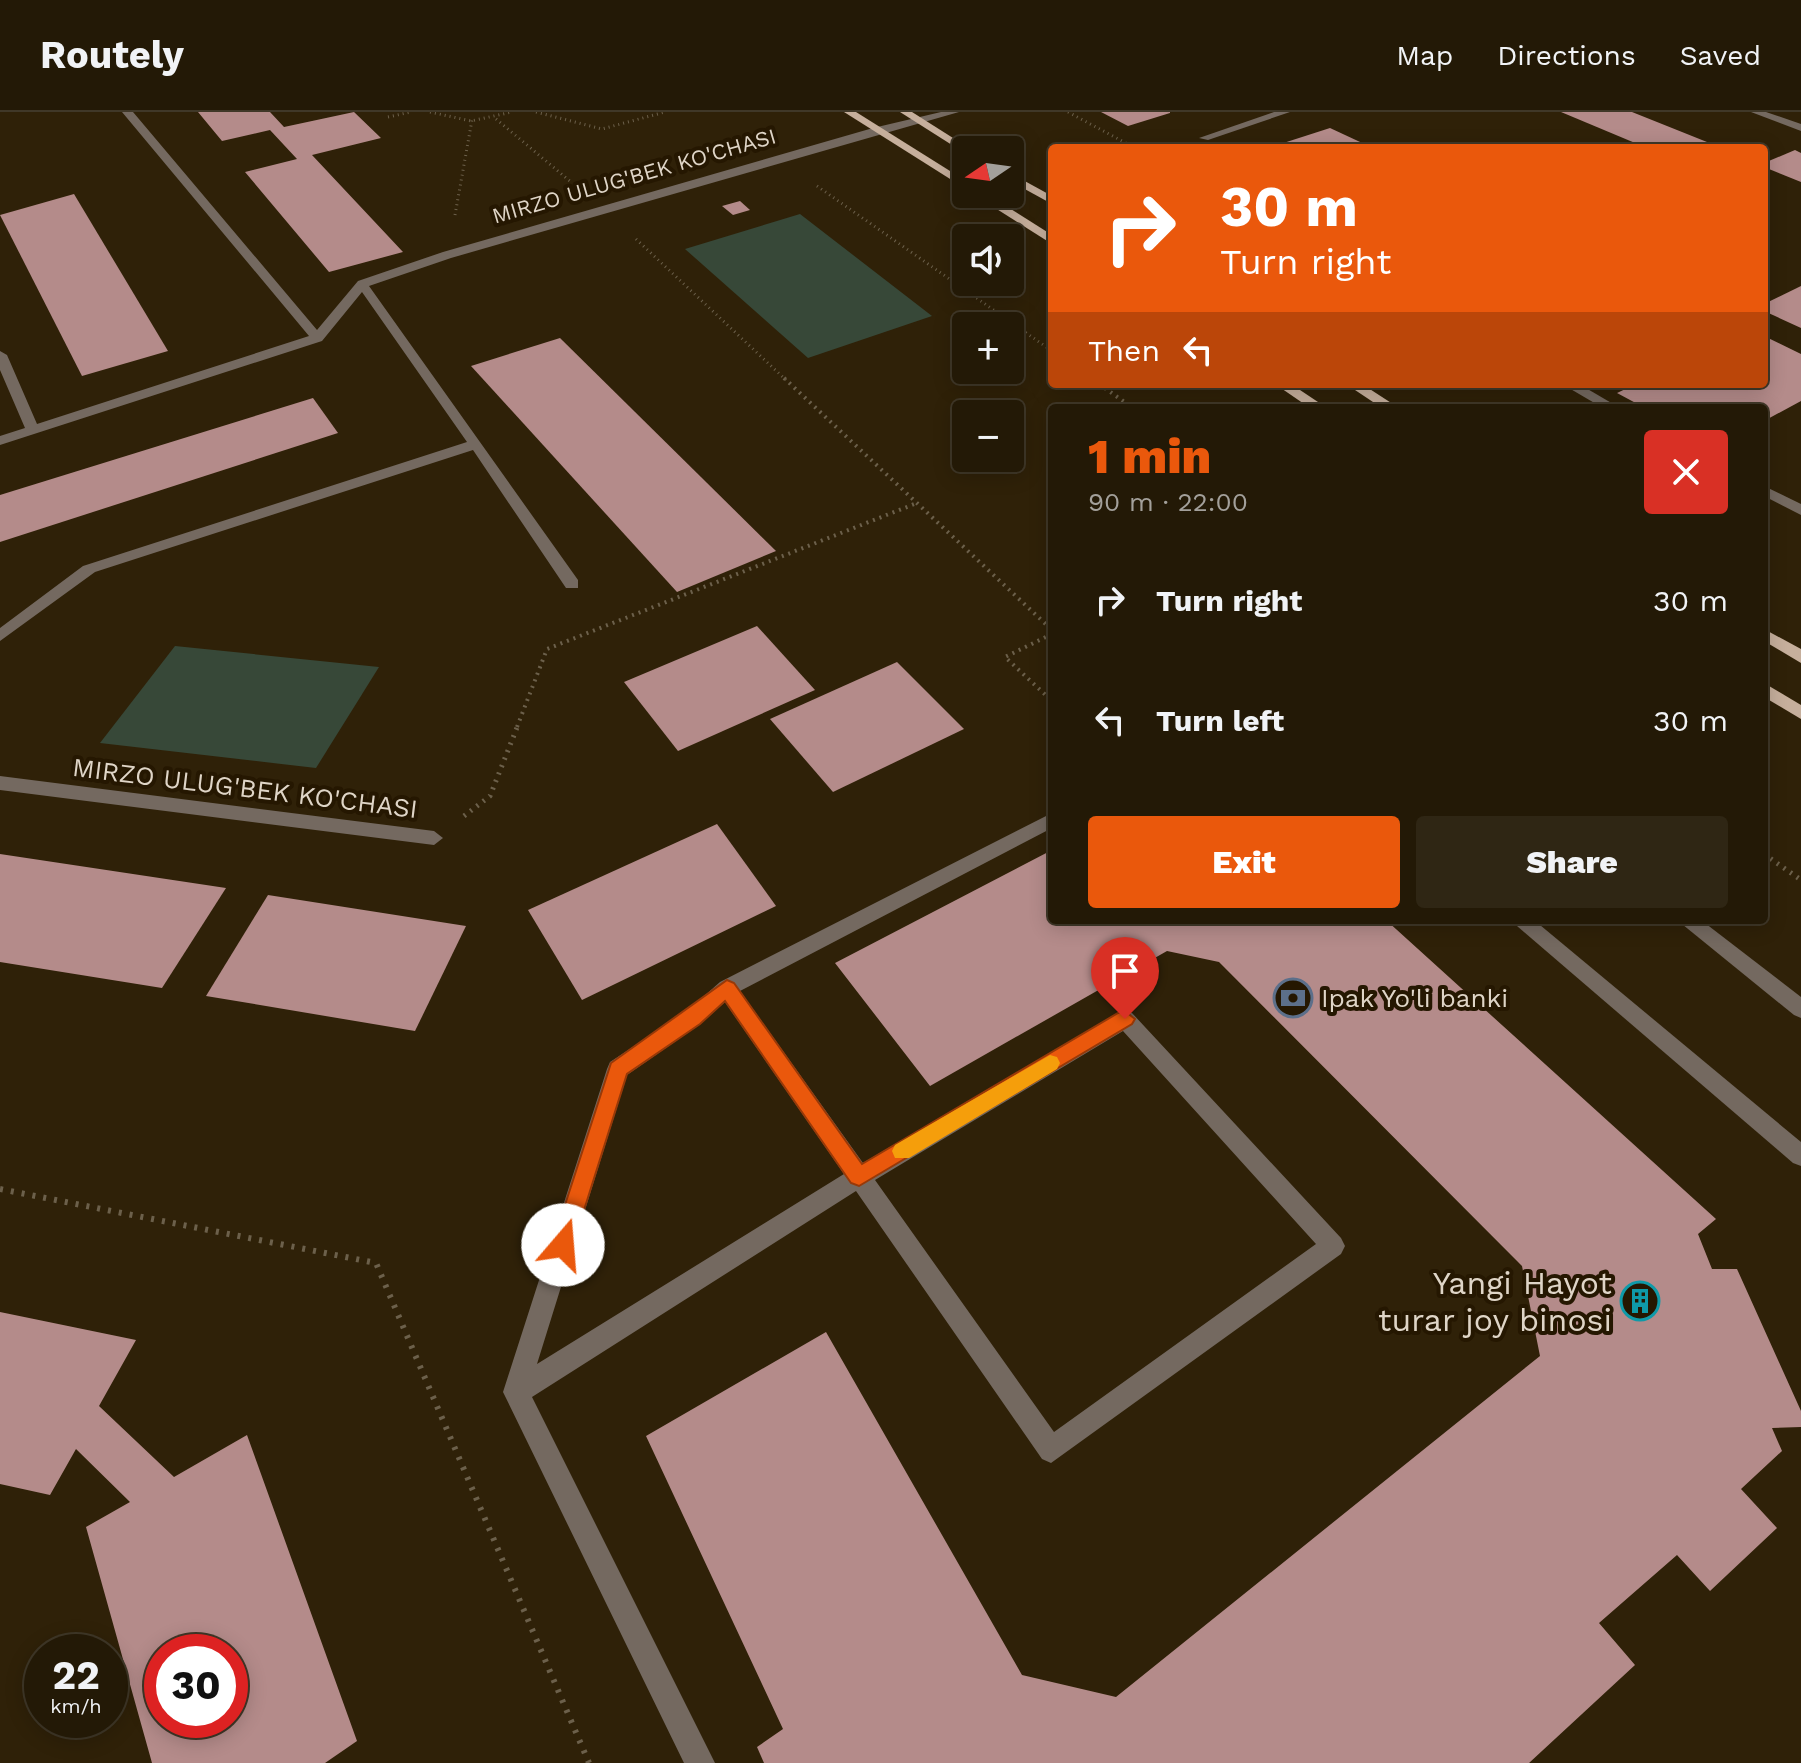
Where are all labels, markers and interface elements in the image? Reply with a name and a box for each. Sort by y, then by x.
text: Routely [40,33,184,77]
text: Map [1396,39,1453,72]
text: Directions [1497,39,1636,72]
text: Saved [1680,39,1761,72]
street label: MIRZO ULUG'BEK KO'CHASI [489,123,779,229]
north arrow [952,136,1024,208]
map controls [952,136,1024,472]
text: 30 m [1220,174,1358,240]
icon: right [1088,176,1192,280]
button: sound [952,224,1024,296]
text: Turn right [1220,241,1391,283]
button: + [952,312,1024,384]
icon: left [1176,328,1220,372]
text: Then [1088,333,1160,368]
button: − [952,400,1024,472]
text: 1 min [1088,428,1211,485]
button: close [1644,430,1728,514]
text: 90 m · 22:00 [1088,487,1248,517]
icon: right [1088,578,1132,622]
text: Turn right [1156,583,1302,618]
text: 30 m [1653,583,1728,618]
icon: left [1088,698,1132,742]
text: Turn left [1156,703,1284,738]
text: 30 m [1653,703,1728,738]
street label: MIRZO ULUG'BEK KO'CHASI [71,752,419,824]
button: Exit [1088,816,1400,908]
button: Share [1416,816,1728,908]
pin [1091,937,1159,1019]
icon: arrive [1103,949,1147,993]
bank icon: Ipak Yo'li banki [1272,977,1314,1019]
place label: Ipak Yo'li banki [1321,983,1508,1013]
position arrow [521,1203,605,1287]
place label: Yangi Hayot turar joy binosi [1378,1264,1612,1339]
building icon: Yangi Hayot turar joy binosi [1619,1280,1661,1322]
speed limit sign: 30 [144,1634,248,1738]
text: 22 [52,1652,100,1699]
text: km/h [50,1694,102,1718]

